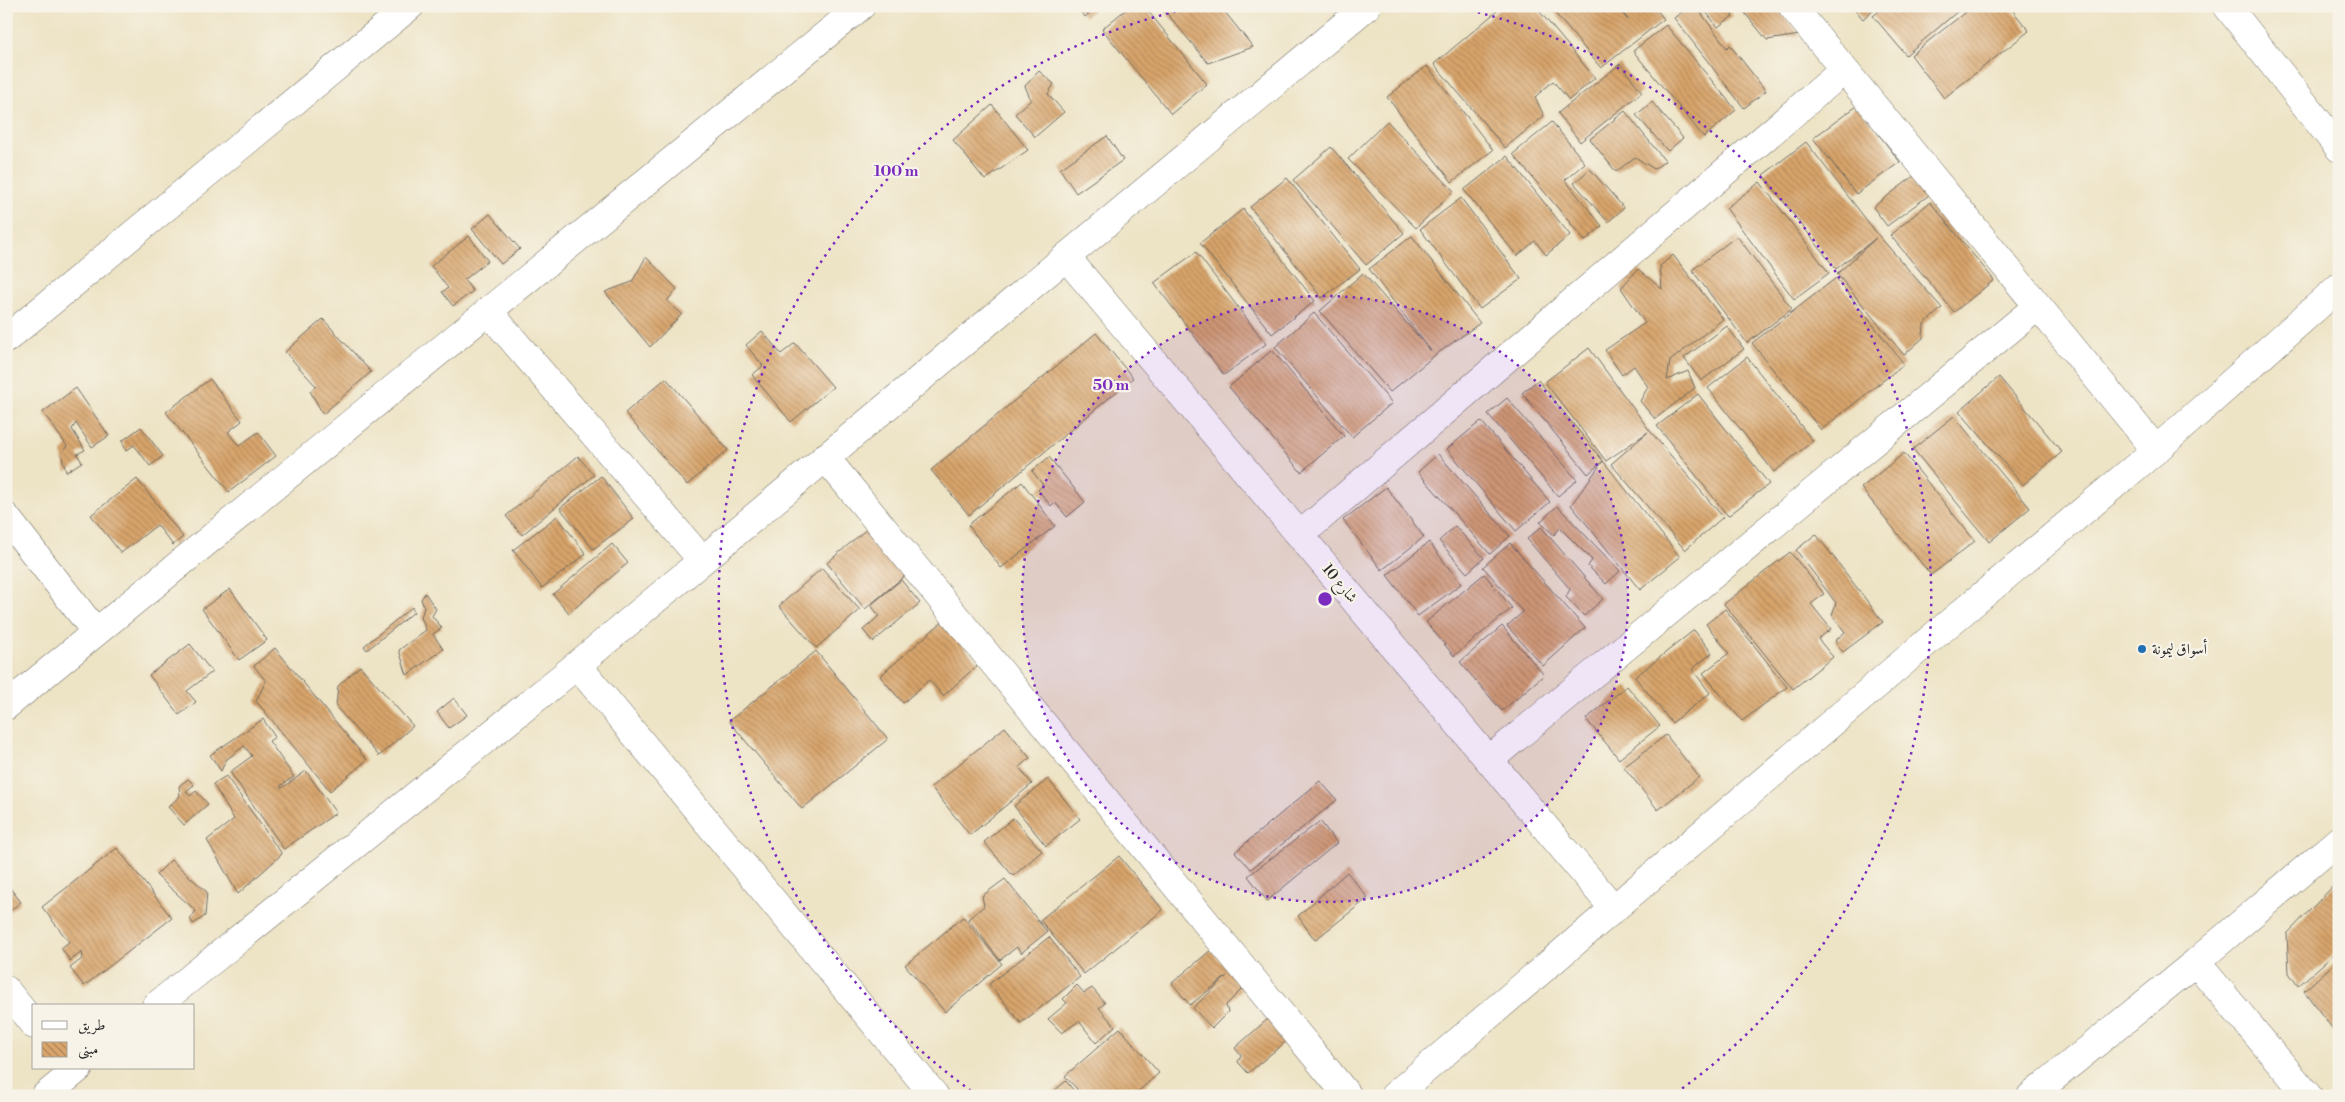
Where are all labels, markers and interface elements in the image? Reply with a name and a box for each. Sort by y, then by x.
text: 100 m [874,162,919,181]
text: 50 m [1093,376,1129,395]
street label: شارع 10 [1316,560,1361,609]
centre of rings [1316,590,1334,608]
place label: أسواق ليمونة [2152,638,2208,659]
marker: أسواق ليمونة [2136,643,2148,655]
legend [32,1004,195,1070]
text: طريق [78,1016,105,1035]
text: مبنى [78,1040,98,1060]

